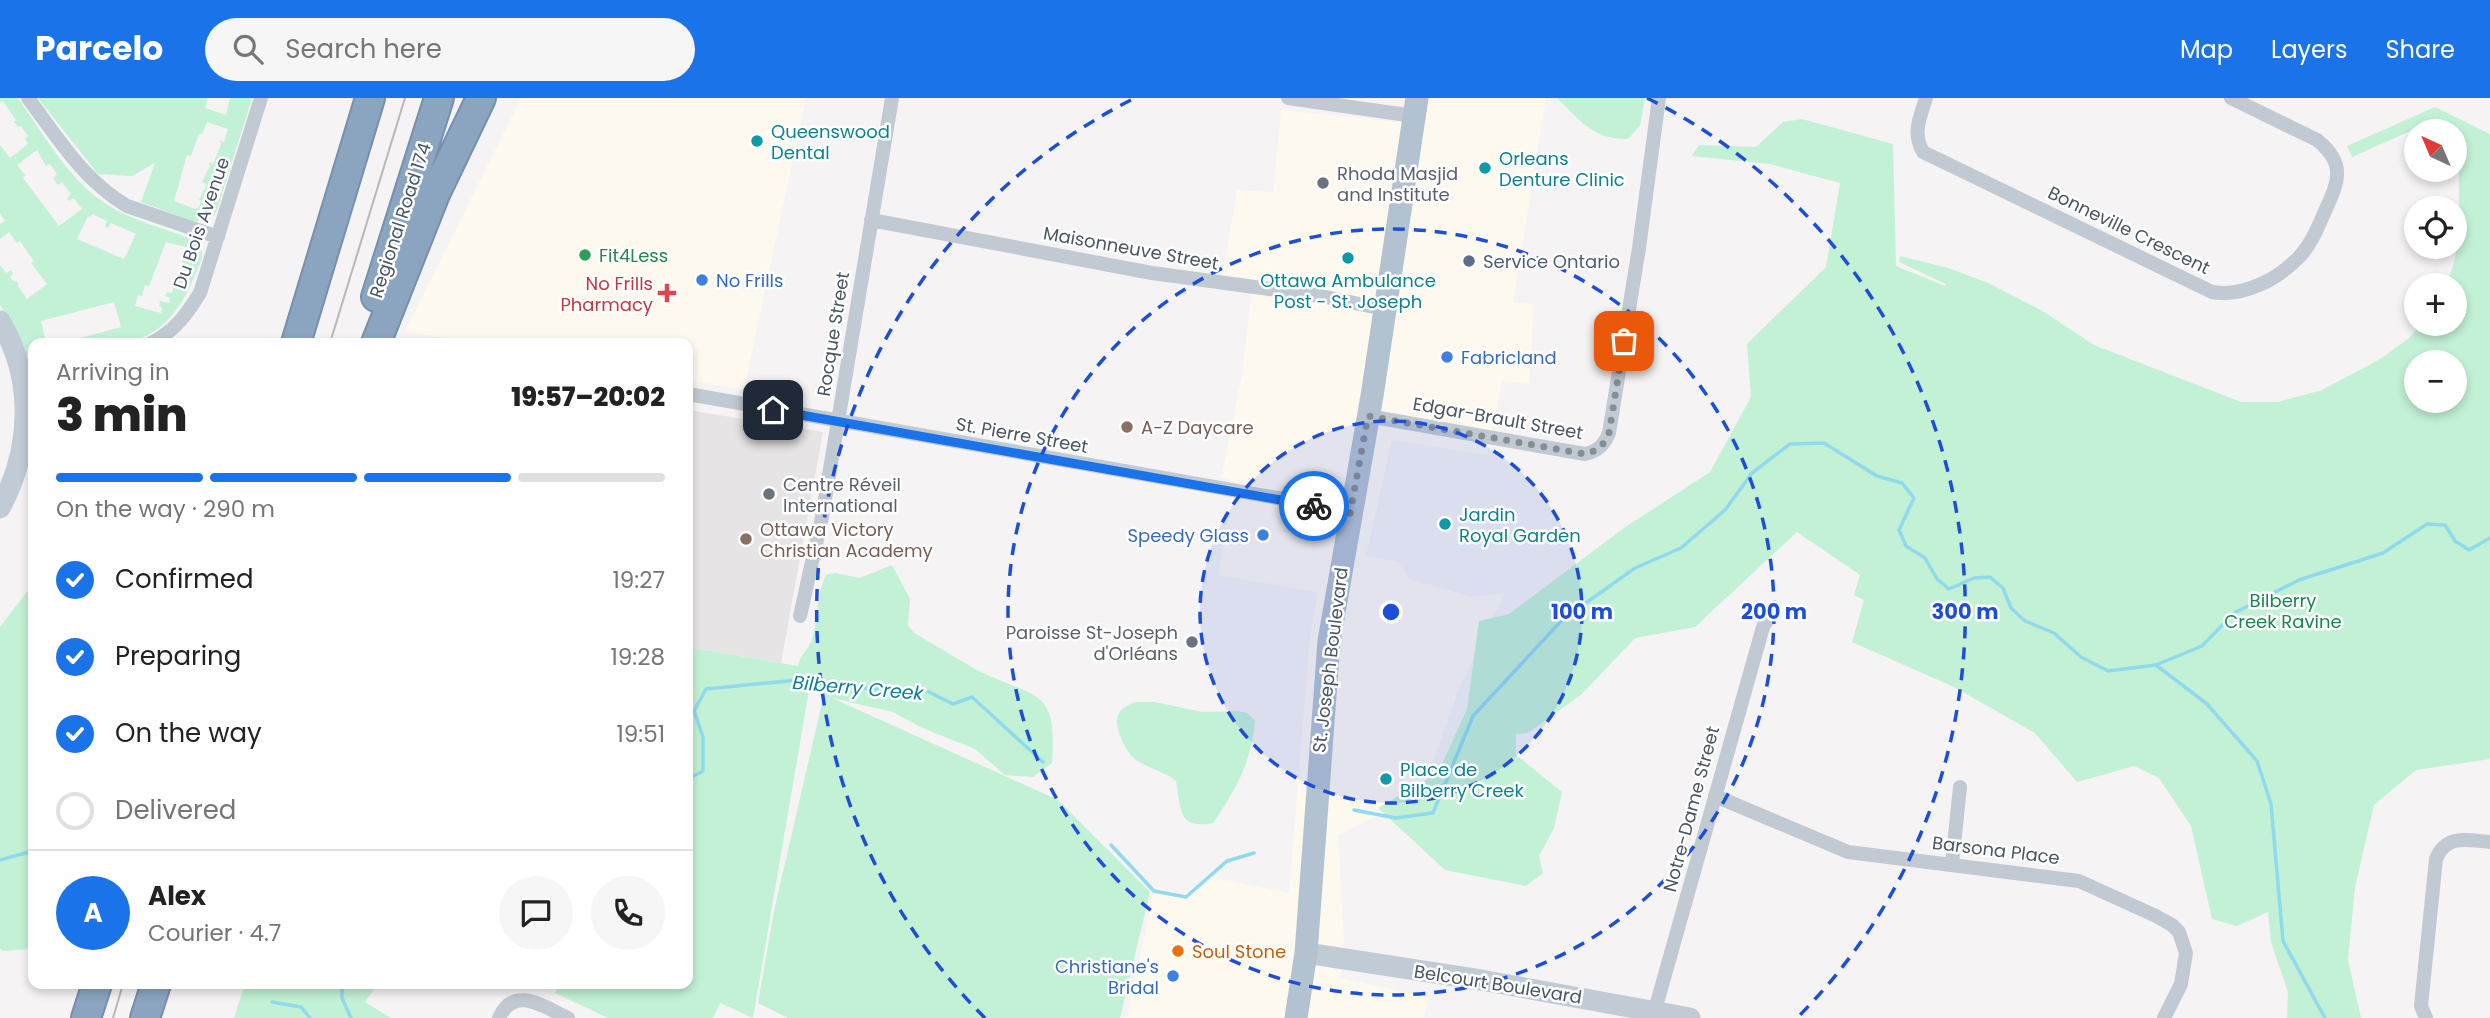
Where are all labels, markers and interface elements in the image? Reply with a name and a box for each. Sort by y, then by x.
search box [205,18,695,81]
text: Parcelo [35,25,163,72]
icon: search [229,30,267,68]
text: Search here [285,31,442,67]
text: Map [2180,33,2233,66]
text: Layers [2271,33,2347,66]
text: Share [2385,33,2455,66]
place label: Queenswood Dental [771,119,890,165]
north arrow [2404,119,2468,182]
map controls [2404,119,2467,413]
marker: Queenswood Dental [749,133,765,149]
street label: Regional Road 174 [363,139,437,301]
place label: Orleans Denture Clinic [1499,146,1625,192]
street label: Du Bois Avenue [167,154,235,292]
marker: Orleans Denture Clinic [1477,160,1493,176]
place label: Rhoda Masjid and Institute [1337,161,1458,207]
marker: Rhoda Masjid and Institute [1315,175,1331,191]
street label: Bonneville Crescent [2044,180,2214,280]
button: locate [2404,196,2467,259]
street label: Maisonneuve Street [1041,220,1221,276]
place label: Fit4Less [599,243,668,268]
marker: Fit4Less [577,247,593,263]
place label: Service Ontario [1483,249,1620,274]
marker: Ottawa Ambulance Post - St. Joseph [1340,250,1356,266]
marker: Service Ontario [1461,253,1477,269]
place label: No Frills [716,268,783,293]
place label: Ottawa Ambulance Post - St. Joseph [1260,268,1436,314]
street label: Rocque Street [811,270,855,398]
place label: No Frills Pharmacy [560,271,653,317]
marker: No Frills [694,272,710,288]
button: + [2404,273,2467,336]
marker: No Frills Pharmacy [659,285,675,301]
pin [1594,311,1654,371]
icon: bag [1605,322,1643,360]
place label: Fabricland [1461,345,1557,370]
marker: Fabricland [1439,349,1455,365]
button: − [2404,350,2467,413]
text: Arriving in [56,356,170,388]
text: 19:57–20:02 [511,379,665,415]
pin [743,380,803,440]
text: 3 min [56,383,188,447]
icon: home [754,391,792,429]
street label: Edgar-Brault Street [1411,391,1585,445]
street label: St. Pierre Street [954,411,1090,459]
place label: A-Z Daycare [1141,415,1254,440]
marker: A-Z Daycare [1119,419,1135,435]
courier [1279,471,1349,541]
place label: Centre Réveil International [783,472,901,518]
marker: Centre Réveil International [761,486,777,502]
icon: bike [1295,487,1333,525]
text: On the way · 290 m [56,493,275,525]
place label: Jardin Royal Garden [1459,502,1581,548]
marker: Jardin Royal Garden [1437,516,1453,532]
place label: Ottawa Victory Christian Academy [760,517,933,563]
place label: Speedy Glass [1127,523,1249,548]
marker: Speedy Glass [1255,527,1271,543]
marker: Ottawa Victory Christian Academy [738,531,754,547]
icon: check [56,561,94,599]
text: Confirmed [115,561,253,597]
text: 19:27 [612,564,665,596]
street label: St. Joseph Boulevard [1306,566,1354,754]
park label: Bilberry Creek Ravine [2224,588,2342,634]
text: 100 m [1551,597,1613,626]
text: 200 m [1741,597,1807,626]
text: 300 m [1932,597,1998,626]
centre of rings [1379,600,1403,624]
place label: Paroisse St-Joseph d'Orléans [1006,620,1178,666]
marker: Paroisse St-Joseph d'Orléans [1184,634,1200,650]
icon: check [56,638,94,676]
text: Preparing [115,638,241,674]
text: 19:28 [611,641,665,673]
water label: Bilberry Creek [791,669,926,707]
icon: check [56,715,94,753]
text: On the way [115,715,262,751]
text: 19:51 [616,718,665,750]
street label: Notre-Dame Street [1657,723,1725,895]
place label: Place de Bilberry Creek [1400,757,1525,803]
marker: Place de Bilberry Creek [1378,771,1394,787]
text: Delivered [115,792,236,828]
street label: Barsona Place [1931,830,2061,870]
button: chat [499,876,573,950]
button: phone [591,876,665,950]
text: Alex [148,878,206,914]
text: A [83,895,103,931]
text: Courier · 4.7 [148,917,281,949]
place label: Soul Stone [1192,939,1286,964]
marker: Soul Stone [1170,943,1186,959]
place label: Christiane's Bridal [1055,954,1159,1000]
street label: Belcourt Boulevard [1412,958,1584,1010]
marker: Christiane's Bridal [1165,968,1181,984]

